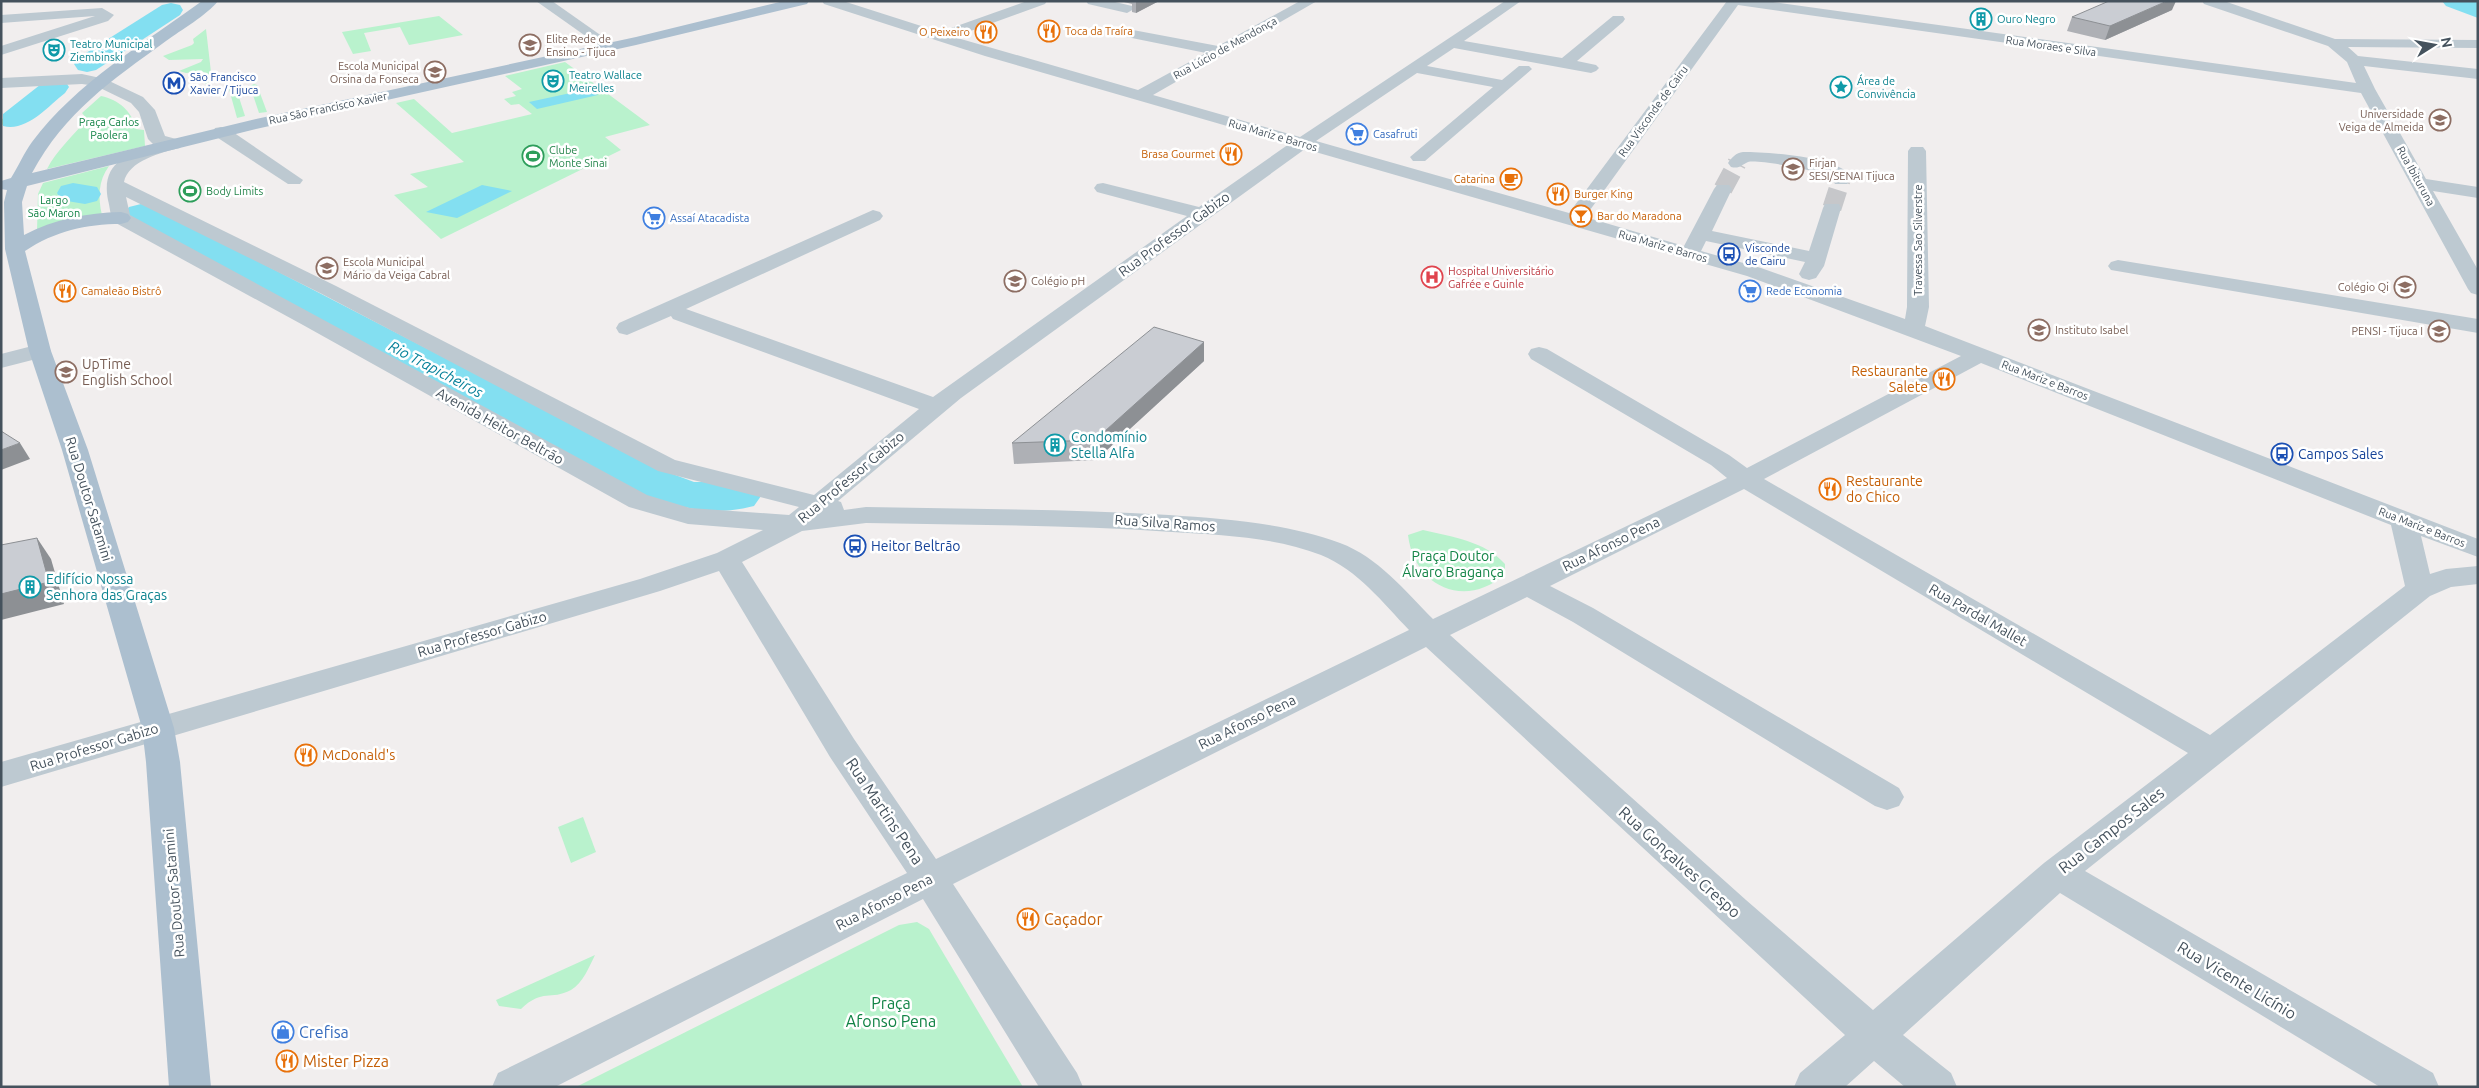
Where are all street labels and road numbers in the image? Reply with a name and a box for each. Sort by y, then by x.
street label: Rua Lúcio de Mendonça [1171,14,1279,82]
street label: Rua Moraes e Silva [2005,34,2097,58]
street label: Rua Visconde de Cairu [1616,63,1690,159]
street label: Rua São Francisco Xavier [268,89,389,126]
street label: Rua Mariz e Barros [1227,117,1319,153]
street label: Rua Ibituruna [2395,144,2437,208]
street label: Travessa Sao Silverstre [1912,184,1924,296]
street label: Rua Professor Gabizo [1115,188,1233,280]
street label: Rua Mariz e Barros [1617,228,1709,264]
street label: Rua Mariz e Barros [2000,358,2090,402]
street label: Avenida Heitor Beltrão [434,384,566,468]
street label: Rua Professor Gabizo [795,428,907,526]
street label: Rua Doutor Satamini [62,435,116,563]
street label: Rua Mariz e Barros [2377,505,2467,549]
street label: Rua Silva Ramos [1114,511,1216,535]
street label: Rua Afonso Pena [1560,514,1662,574]
street label: Rua Pardal Mallet [1926,581,2030,650]
street label: Rua Professor Gabizo [416,608,548,660]
street label: Rua Afonso Pena [1196,692,1298,752]
street label: Rua Professor Gabizo [28,720,160,774]
street label: Rua Martins Pena [843,754,927,868]
street label: Rua Campos Sales [2055,783,2167,877]
street label: Rua Gonçalves Crespo [1615,803,1745,921]
street label: Rua Doutor Satamini [160,828,188,958]
street label: Rua Afonso Pena [833,871,935,933]
street label: Rua Vicente Licínio [2174,937,2300,1023]

